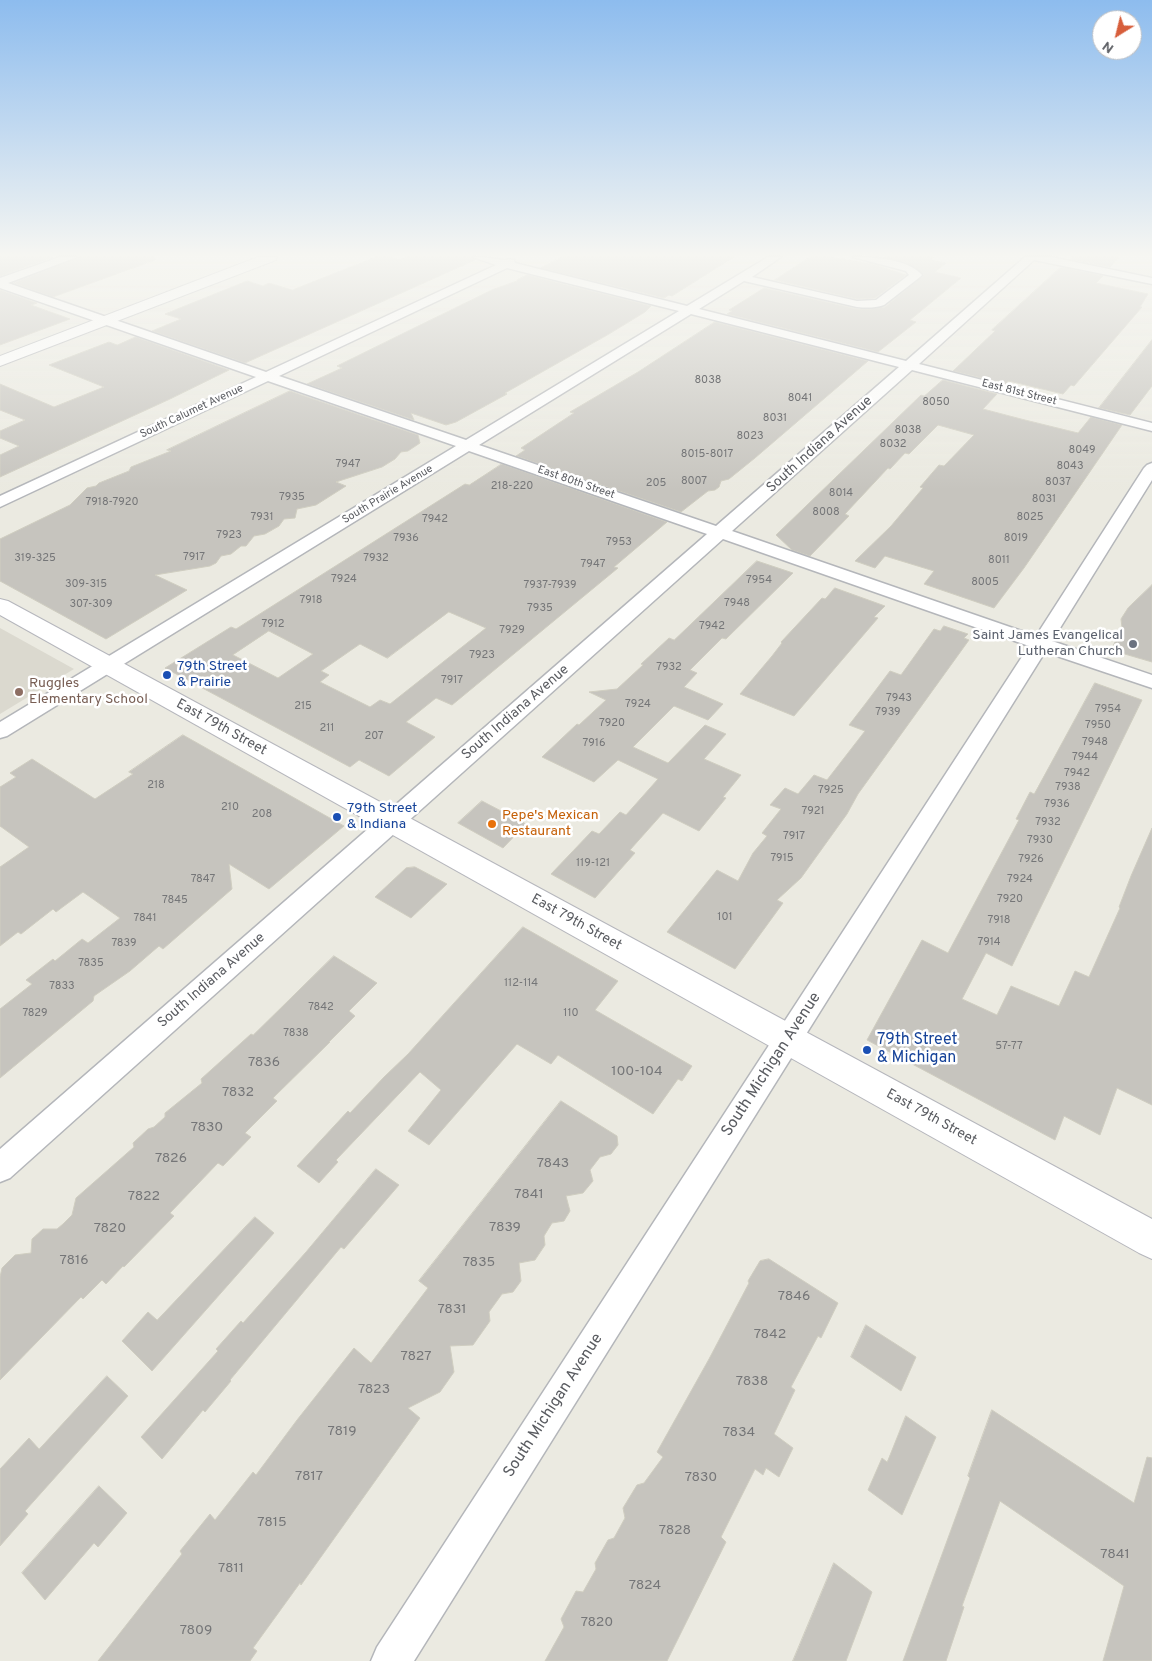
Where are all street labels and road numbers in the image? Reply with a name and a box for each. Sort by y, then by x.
street label: East 81st Street [980,377,1058,409]
street label: South Calumet Avenue [138,382,246,442]
street label: South Indiana Avenue [764,393,876,497]
street label: South Prairie Avenue [340,463,436,527]
street label: East 80th Street [536,464,616,502]
street label: South Indiana Avenue [459,662,573,764]
street label: East 79th Street [173,696,269,760]
street label: East 79th Street [528,891,624,955]
street label: South Indiana Avenue [155,930,269,1032]
street label: South Michigan Avenue [718,989,826,1141]
street label: East 79th Street [883,1086,979,1150]
street label: South Michigan Avenue [500,1330,608,1482]

